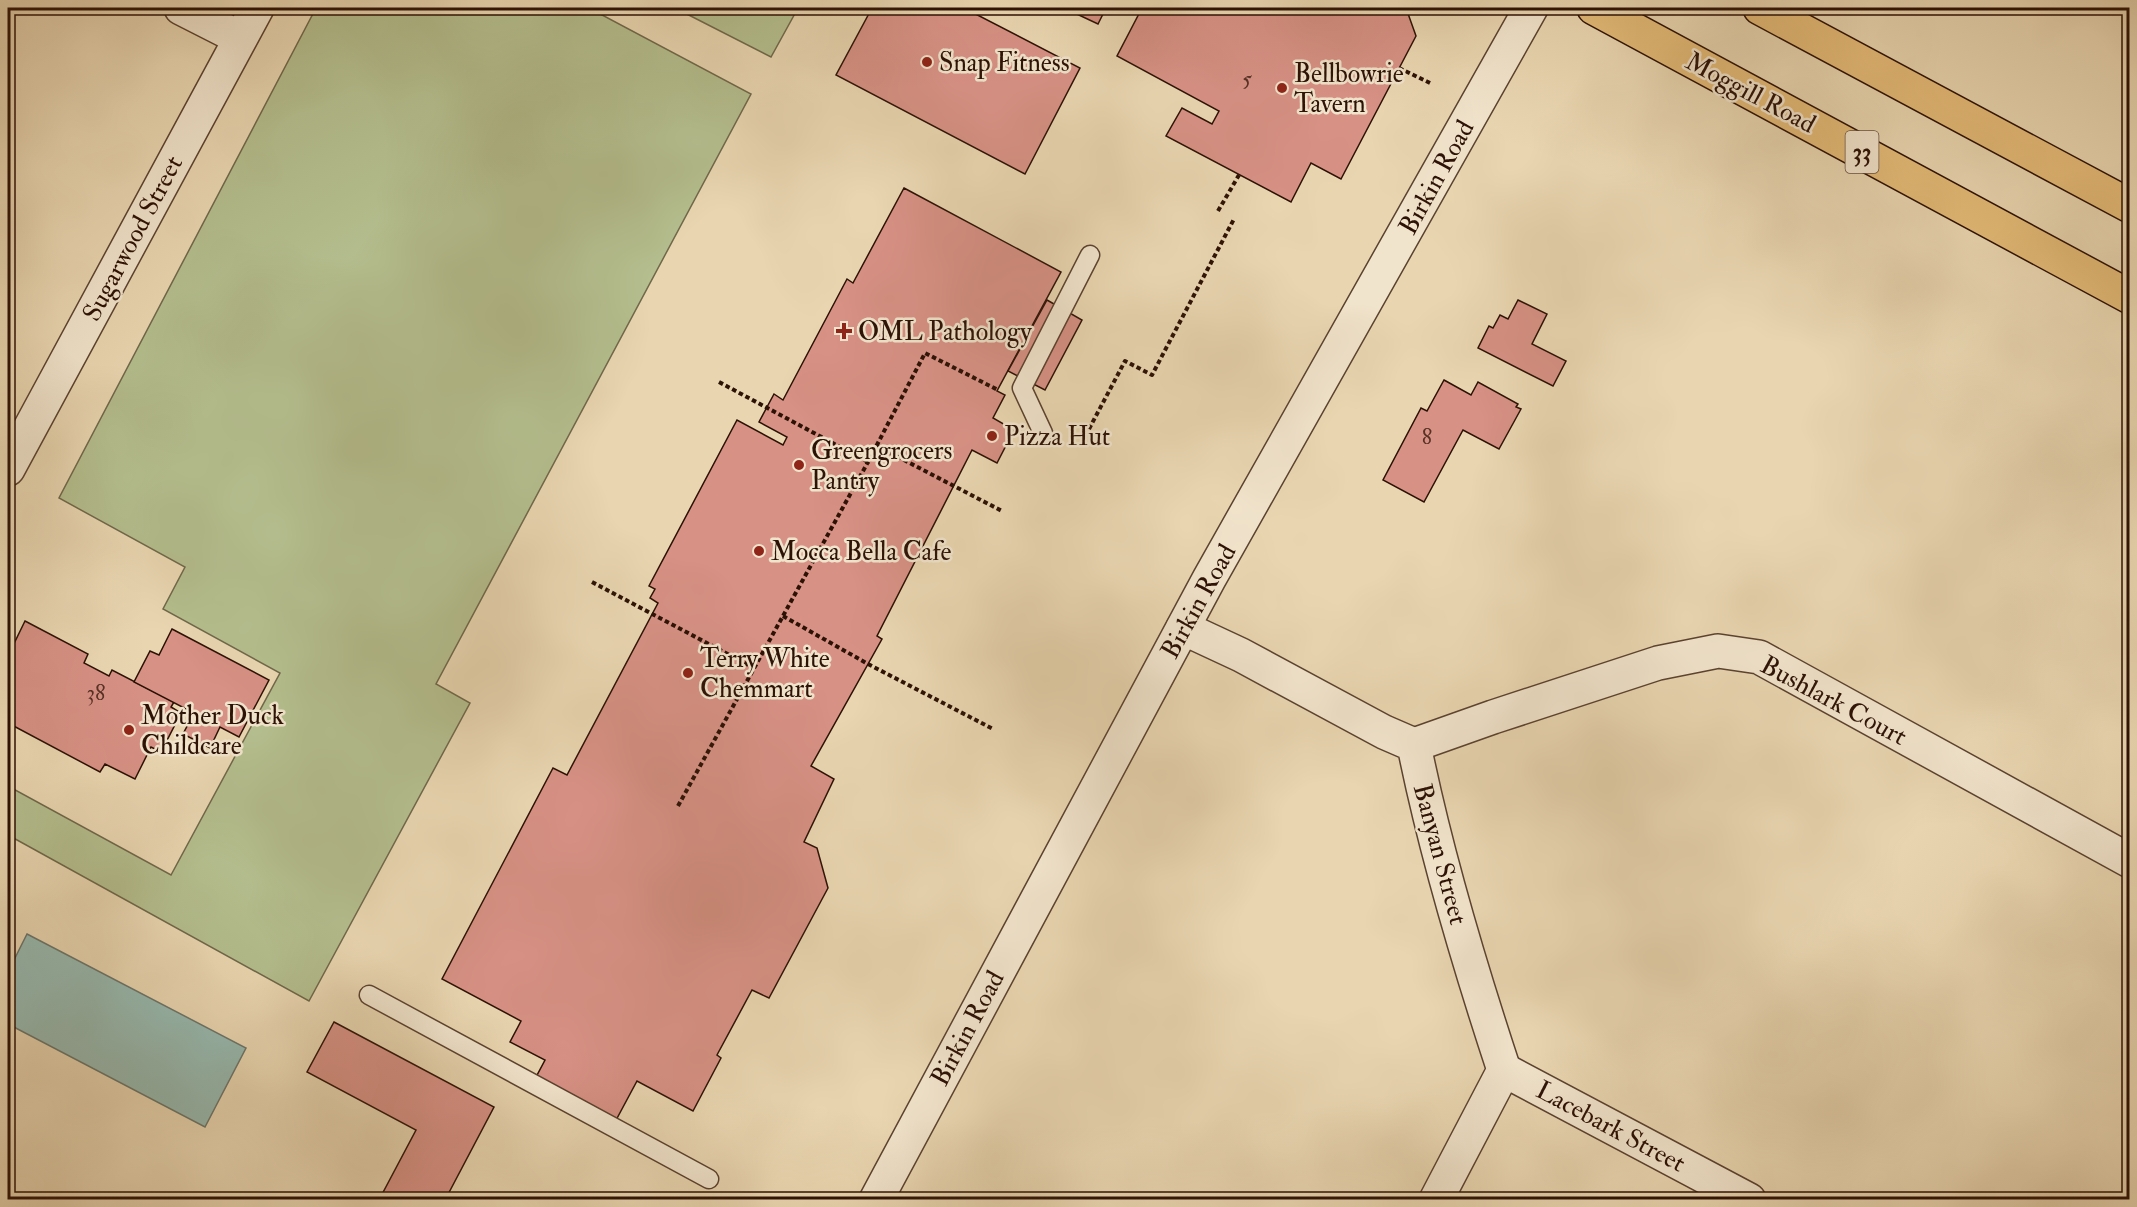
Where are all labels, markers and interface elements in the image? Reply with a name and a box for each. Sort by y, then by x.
street label: Moggill Road [1680,45,1821,141]
place label: Snap Fitness [939,47,1070,80]
marker: Snap Fitness [920,55,934,69]
place label: Bellbowrie Tavern [1294,58,1404,120]
house number: 5 [1242,65,1252,93]
marker: Bellbowrie Tavern [1275,81,1289,95]
street label: Birkin Road [1392,114,1482,240]
road number: 33 [1846,131,1878,173]
street label: Sugarwood Street [76,150,190,327]
place label: OML Pathology [858,316,1032,348]
marker: OML Pathology [835,322,853,340]
place label: Pizza Hut [1004,421,1110,453]
house number: 8 [1422,423,1432,451]
marker: Pizza Hut [985,429,999,443]
place label: Greengrocers Pantry [811,435,953,497]
marker: Greengrocers Pantry [792,458,806,472]
place label: Mocca Bella Cafe [771,536,952,568]
street label: Birkin Road [1154,538,1244,664]
marker: Mocca Bella Cafe [752,544,766,558]
place label: Terry White Chemmart [700,643,830,705]
street label: Bushlark Court [1755,649,1912,753]
marker: Terry White Chemmart [681,666,695,680]
house number: 38 [87,679,105,707]
place label: Mother Duck Childcare [141,700,284,762]
marker: Mother Duck Childcare [122,723,136,737]
street label: Banyan Street [1406,780,1474,928]
street label: Birkin Road [924,965,1012,1092]
street label: Lacebark Street [1530,1074,1691,1180]

